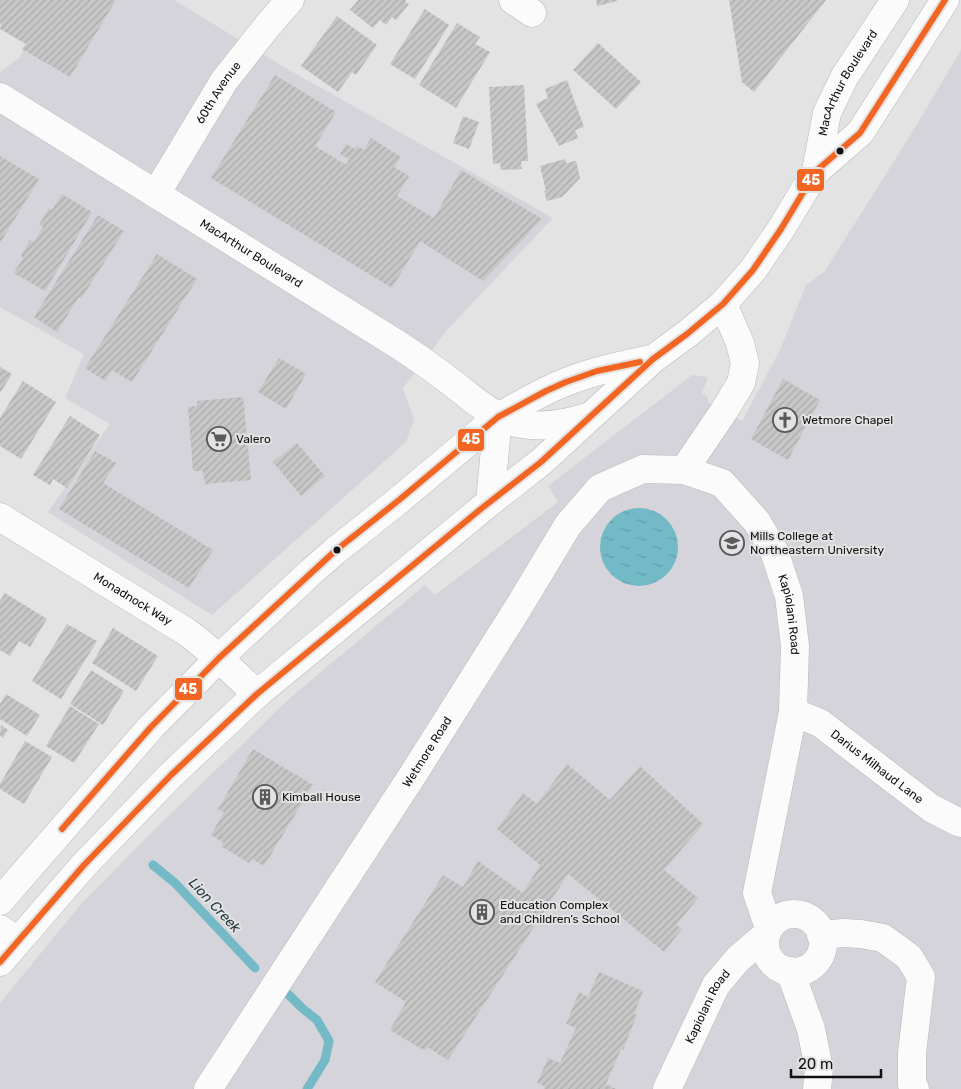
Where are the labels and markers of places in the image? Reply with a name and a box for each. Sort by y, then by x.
unlabelled marker [835,146,845,156]
church icon: Wetmore Chapel [772,407,798,433]
place label: Wetmore Chapel [802,413,893,427]
supermarket icon: Valero [206,426,232,452]
place label: Valero [236,432,271,446]
place label: Mills College at Northeastern University [750,529,884,557]
school or university icon: Mills College at Northeastern University [719,530,745,556]
unlabelled marker [332,545,342,555]
building icon: Kimball House [252,784,278,810]
place label: Kimball House [282,790,361,804]
place label: Education Complex and Children’s School [500,898,620,926]
building icon: Education Complex and Children’s School [469,899,495,925]

